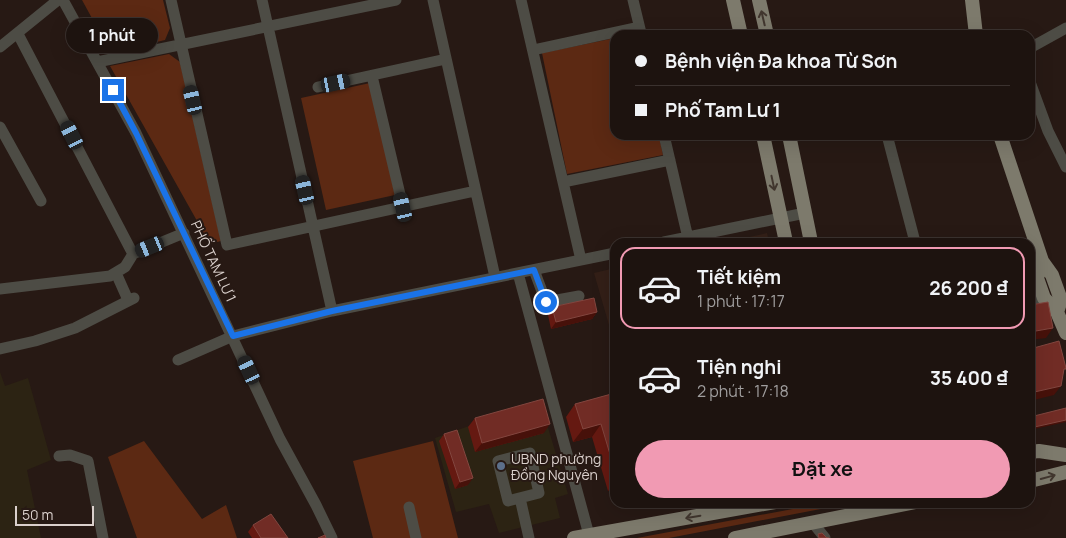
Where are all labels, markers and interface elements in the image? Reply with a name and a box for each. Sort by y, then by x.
one-way arrow [758,10,767,26]
callout: 1 phút [67,18,159,52]
text: 1 phút [88,24,136,46]
text: Bệnh viện Đa khoa Từ Sơn [665,48,897,74]
car [319,73,352,93]
route end [102,79,124,101]
car [182,84,203,116]
text: Phố Tam Lư 1 [665,97,781,123]
car [58,118,85,152]
car [294,174,315,206]
one-way arrow [769,174,778,190]
car [392,191,413,223]
street label: PHỐ TAM LƯ 1 [187,217,242,305]
car [133,234,166,260]
text: Tiết kiệm [697,264,781,290]
icon: car [637,266,682,311]
text: 26 200 ₫ [929,275,1008,301]
text: 1 phút · 17:17 [697,290,785,312]
route start [535,291,557,313]
car [235,353,262,387]
text: Tiện nghi [697,354,782,380]
icon: car [637,356,682,401]
text: 35 400 ₫ [930,365,1008,391]
text: 2 phút · 17:18 [697,380,789,402]
button: Đặt xe [635,440,1010,498]
place label: UBND phường Đồng Nguyên [511,449,601,484]
marker: UBND phường Đồng Nguyên [495,460,507,472]
one-way arrow [1040,472,1056,482]
scale bar [15,503,94,526]
text: 50 m [22,505,53,524]
one-way arrow [685,513,701,523]

